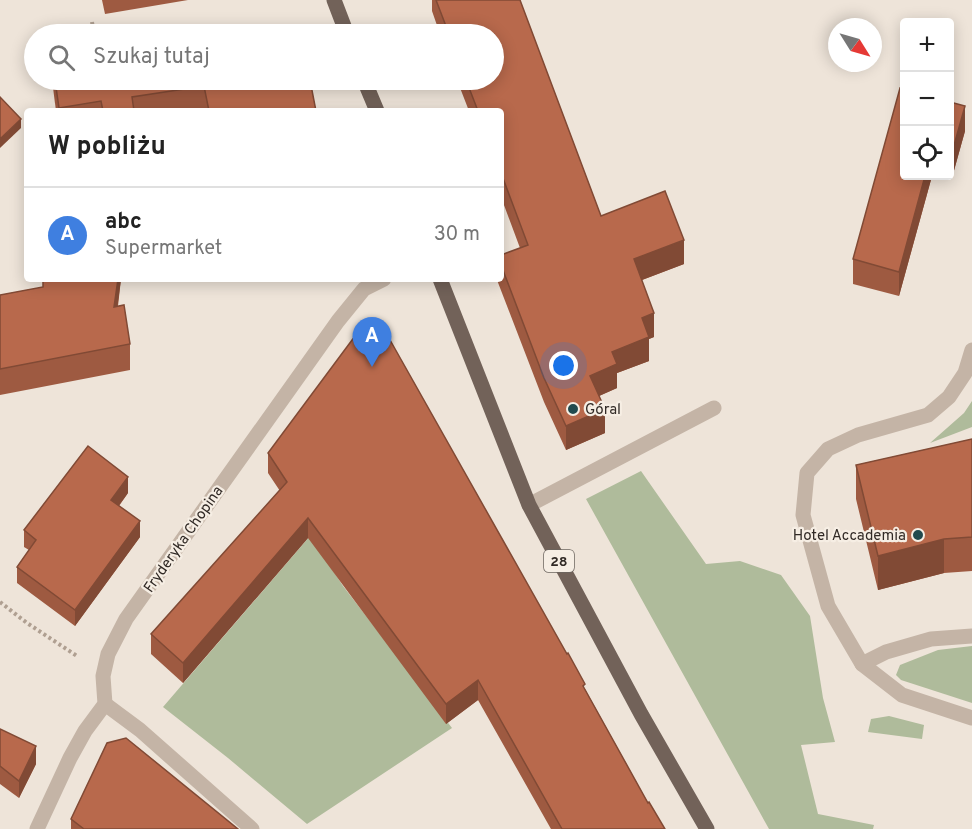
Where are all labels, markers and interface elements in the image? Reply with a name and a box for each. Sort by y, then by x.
north arrow [828,18,882,72]
map controls [900,18,954,180]
button: + [900,18,954,72]
search box [24,24,504,90]
icon: search [45,41,78,74]
text: Szukaj tutaj [93,44,210,71]
button: − [900,72,954,126]
button: locate [900,126,954,180]
text: W pobliżu [48,131,166,164]
text: abc [105,209,142,236]
text: A [60,222,75,248]
text: 30 m [434,222,480,248]
text: Supermarket [105,236,222,262]
pin: A [352,318,392,367]
your location [549,351,578,380]
place label: Góral [585,401,621,420]
marker: Góral [566,402,580,416]
street label: Fryderyka Chopina [140,483,228,597]
place label: Hotel Accademia [793,527,906,546]
marker: Hotel Accademia [911,528,925,542]
road number: 28 [544,550,574,572]

